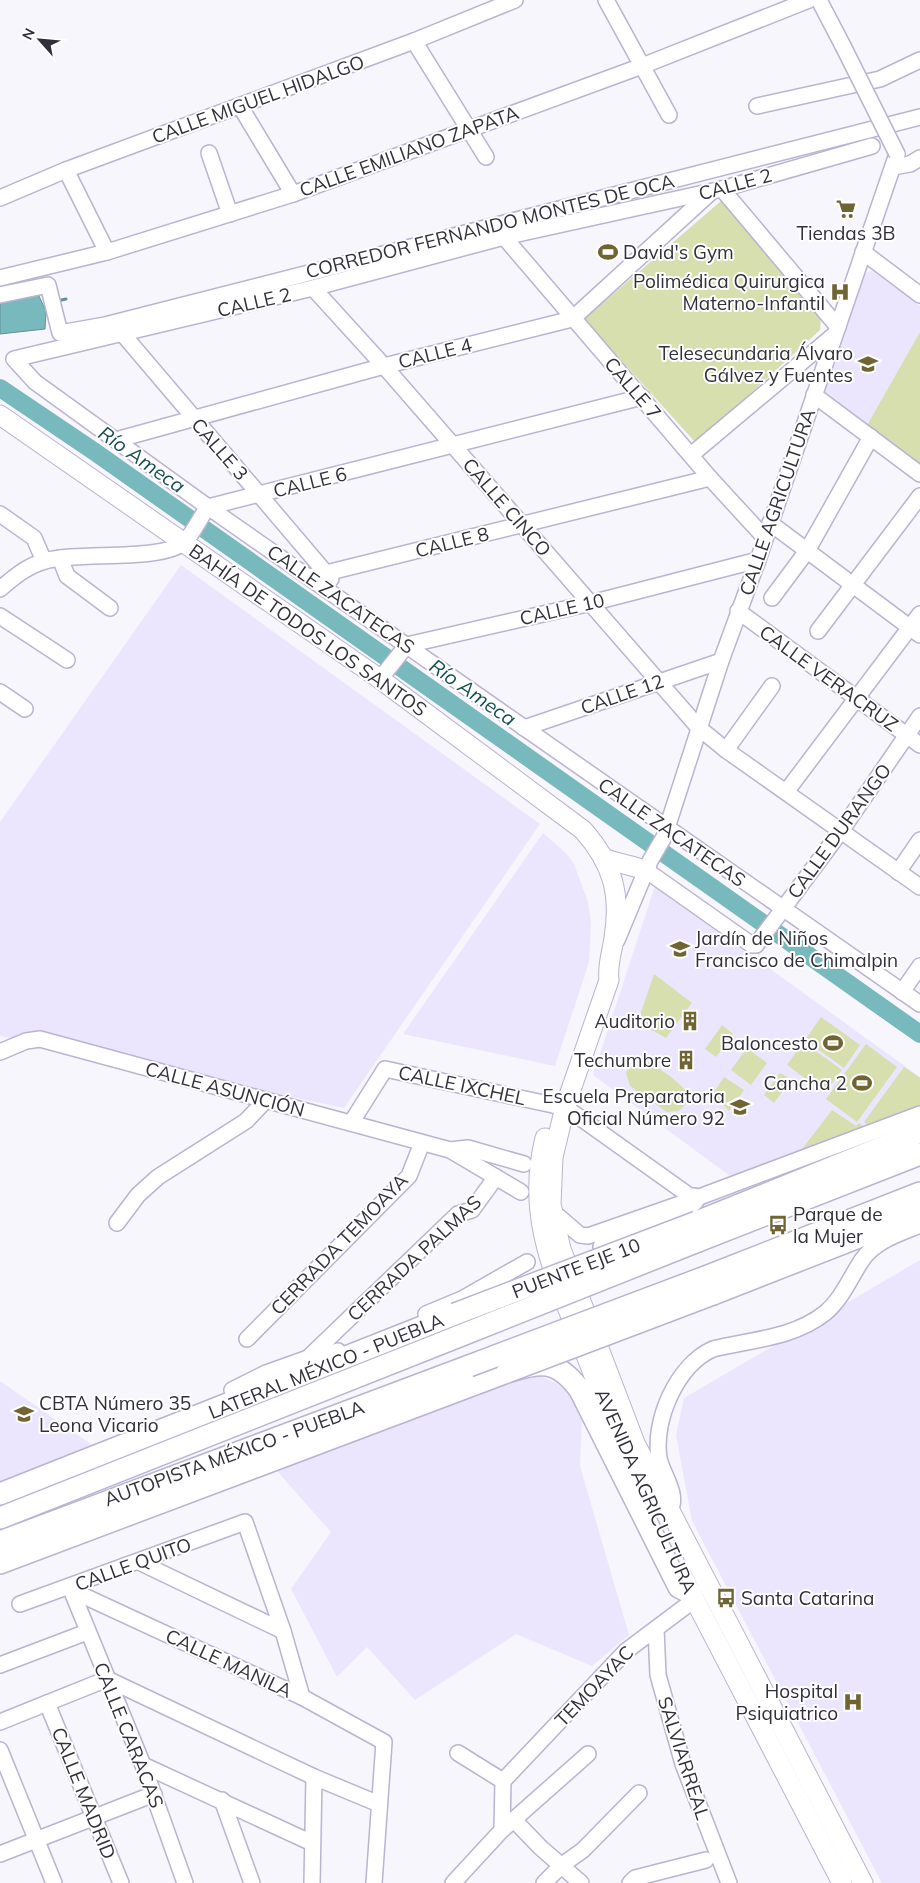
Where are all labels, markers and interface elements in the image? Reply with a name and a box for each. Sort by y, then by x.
north arrow [15,15,65,65]
text: N [18,25,39,43]
street label: CALLE MIGUEL HIDALGO [148,49,368,149]
street label: CALLE EMILIANO ZAPATA [296,100,522,202]
street label: CALLE 2 [696,163,774,205]
street label: CORREDOR FERNANDO MONTES DE OCA [303,169,677,283]
supermarket icon: Tiendas 3B [835,198,857,220]
place label: Tiendas 3B [797,221,895,245]
place label: David's Gym [623,240,734,264]
sports icon: David's Gym [597,241,619,263]
place label: Polimédica Quirurgica Materno-Infantil [633,269,825,315]
hospital icon: Polimédica Quirurgica Materno-Infantil [829,281,851,303]
street label: CALLE 2 [215,282,293,322]
street label: CALLE 4 [396,332,474,374]
place label: Telesecundaria Álvaro Gálvez y Fuentes [659,341,853,387]
street label: CALLE 7 [599,352,667,424]
school or university icon: Telesecundaria Álvaro Gálvez y Fuentes [857,353,879,375]
street label: CALLE AGRICULTURA [734,405,820,599]
street label: CALLE 3 [186,413,254,485]
water label: Río Ameca [94,420,190,498]
street label: CALLE CINCO [458,453,556,561]
street label: CALLE 6 [271,461,349,503]
street label: CALLE 8 [413,521,491,563]
street label: BAHÍA DE TODOS LOS SANTOS [185,539,431,721]
street label: CALLE ZACATECAS [263,539,419,659]
street label: CALLE 10 [517,588,607,630]
street label: CALLE VERACRUZ [755,620,903,736]
water label: Río Ameca [425,653,521,731]
street label: CALLE 12 [577,669,667,719]
street label: CALLE DURANGO [782,759,896,903]
street label: CALLE ZACATECAS [594,772,750,892]
place label: Jardín de Niños Francisco de Chimalpin [695,926,898,972]
school or university icon: Jardín de Niños Francisco de Chimalpin [669,938,691,960]
place label: Auditorio [594,1009,675,1033]
building icon: Auditorio [679,1010,701,1032]
place label: Baloncesto [721,1031,818,1055]
sports icon: Baloncesto [822,1032,844,1054]
place label: Techumbre [574,1048,671,1072]
building icon: Techumbre [675,1049,697,1071]
street label: CALLE ASUNCIÓN [143,1056,307,1122]
street label: CALLE IXCHEL [396,1060,528,1110]
place label: Cancha 2 [763,1071,847,1095]
sports icon: Cancha 2 [851,1072,873,1094]
place label: Escuela Preparatoria Oficial Número 92 [542,1084,725,1130]
school or university icon: Escuela Preparatoria Oficial Número 92 [729,1096,751,1118]
street label: CERRADA TEMOAYA [265,1168,413,1320]
street label: CERRADA PALMAS [342,1190,486,1326]
place label: Parque de la Mujer [793,1202,882,1248]
bus stop icon: Parque de la Mujer [767,1214,789,1236]
street label: PUENTE EJE 10 [508,1232,644,1304]
street label: LATERAL MÉXICO - PUEBLA [205,1308,447,1424]
street label: AVENIDA AGRICULTURA [590,1385,702,1597]
place label: CBTA Número 35 Leona Vicario [39,1391,191,1437]
street label: AUTOPISTA MÉXICO - PUEBLA [101,1395,367,1511]
school or university icon: CBTA Número 35 Leona Vicario [13,1403,35,1425]
street label: CALLE QUITO [71,1532,195,1596]
place label: Santa Catarina [741,1586,874,1610]
bus stop icon: Santa Catarina [715,1587,737,1609]
street label: CALLE MANILA [162,1623,296,1703]
street label: TEMOAYAC [550,1641,638,1731]
street label: CALLE CARACAS [89,1659,169,1811]
place label: Hospital Psiquiatrico [736,1679,838,1725]
hospital icon: Hospital Psiquiatrico [842,1691,864,1713]
street label: SALVIARREAL [653,1693,715,1823]
street label: CALLE MADRID [47,1724,121,1862]

